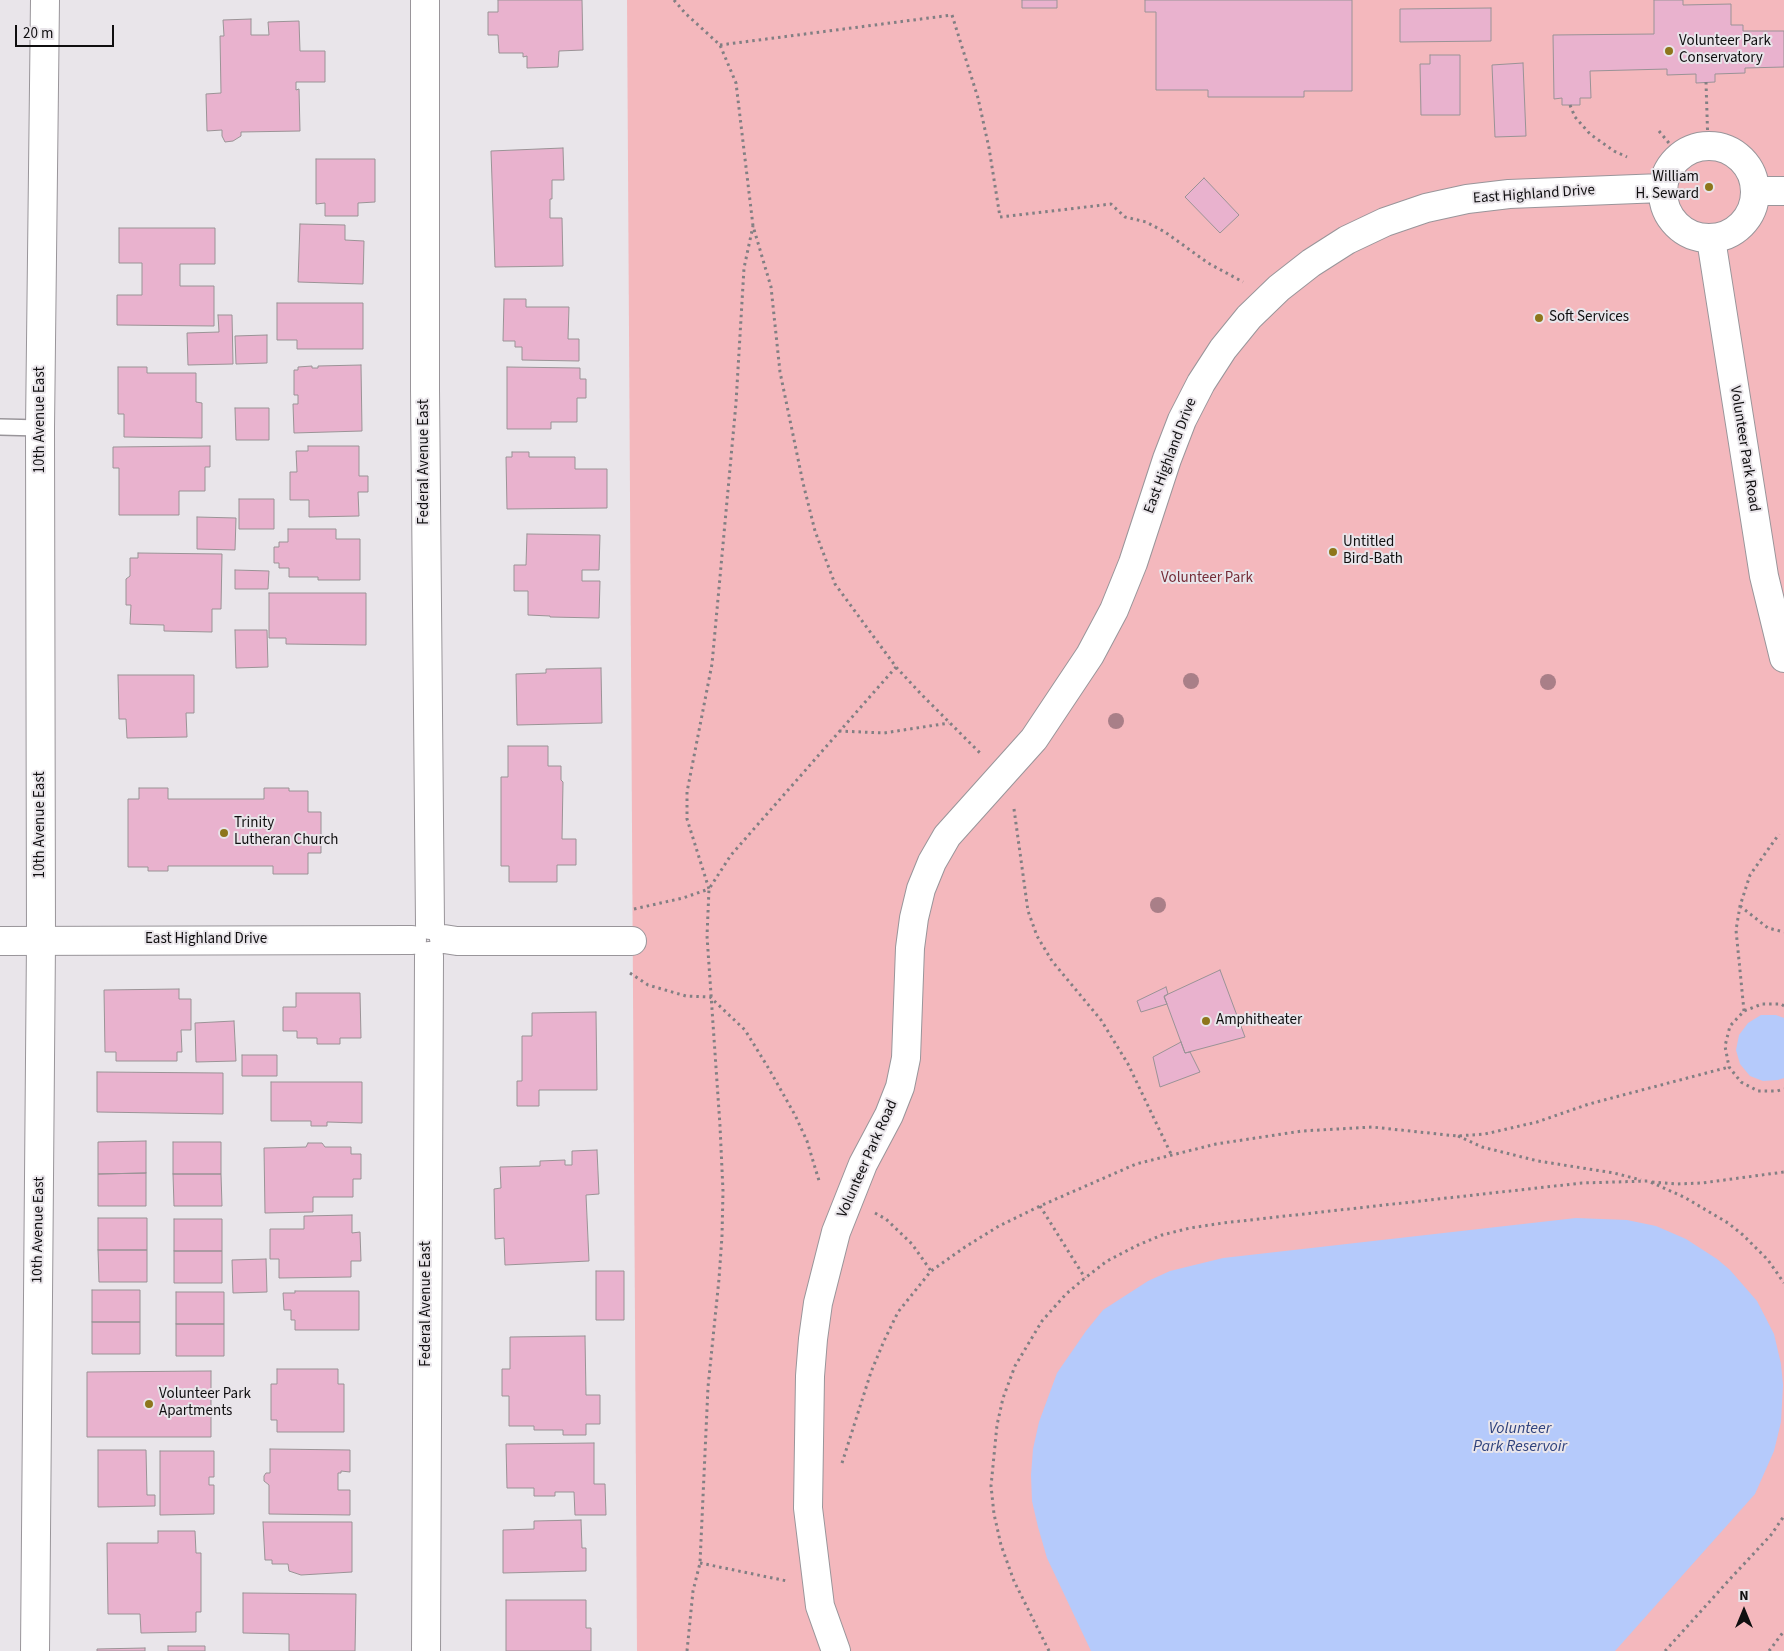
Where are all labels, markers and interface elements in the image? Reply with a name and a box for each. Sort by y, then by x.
scale bar [18,15,116,47]
text: 20 m [23,23,53,44]
place label: Volunteer Park Conservatory [1679,33,1771,68]
marker: Volunteer Park Conservatory [1663,45,1675,57]
place label: William H. Seward [1635,169,1699,204]
marker: William H. Seward [1703,181,1715,193]
street label: East Highland Drive [1472,182,1596,208]
place label: Soft Services [1549,309,1629,327]
marker: Soft Services [1533,312,1545,324]
street label: 10th Avenue East [32,367,50,473]
street label: Volunteer Park Road [1725,385,1763,513]
street label: East Highland Drive [1141,396,1201,516]
street label: Federal Avenue East [416,399,434,525]
place label: Untitled Bird-Bath [1343,534,1403,569]
marker: Untitled Bird-Bath [1327,546,1339,558]
park label: Volunteer Park [1161,570,1253,588]
street label: 10th Avenue East [32,772,50,878]
place label: Trinity Lutheran Church [234,815,339,850]
marker: Trinity Lutheran Church [218,827,230,839]
street label: East Highland Drive [145,931,267,949]
place label: Amphitheater [1216,1012,1302,1030]
marker: Amphitheater [1200,1015,1212,1027]
street label: Volunteer Park Road [834,1097,902,1221]
street label: 10th Avenue East [29,1176,49,1284]
street label: Federal Avenue East [418,1241,436,1367]
place label: Volunteer Park Apartments [159,1386,251,1421]
marker: Volunteer Park Apartments [143,1398,155,1410]
water label: Volunteer Park Reservoir [1473,1419,1567,1457]
north arrow [1719,1586,1769,1636]
text: N [1739,1586,1749,1606]

